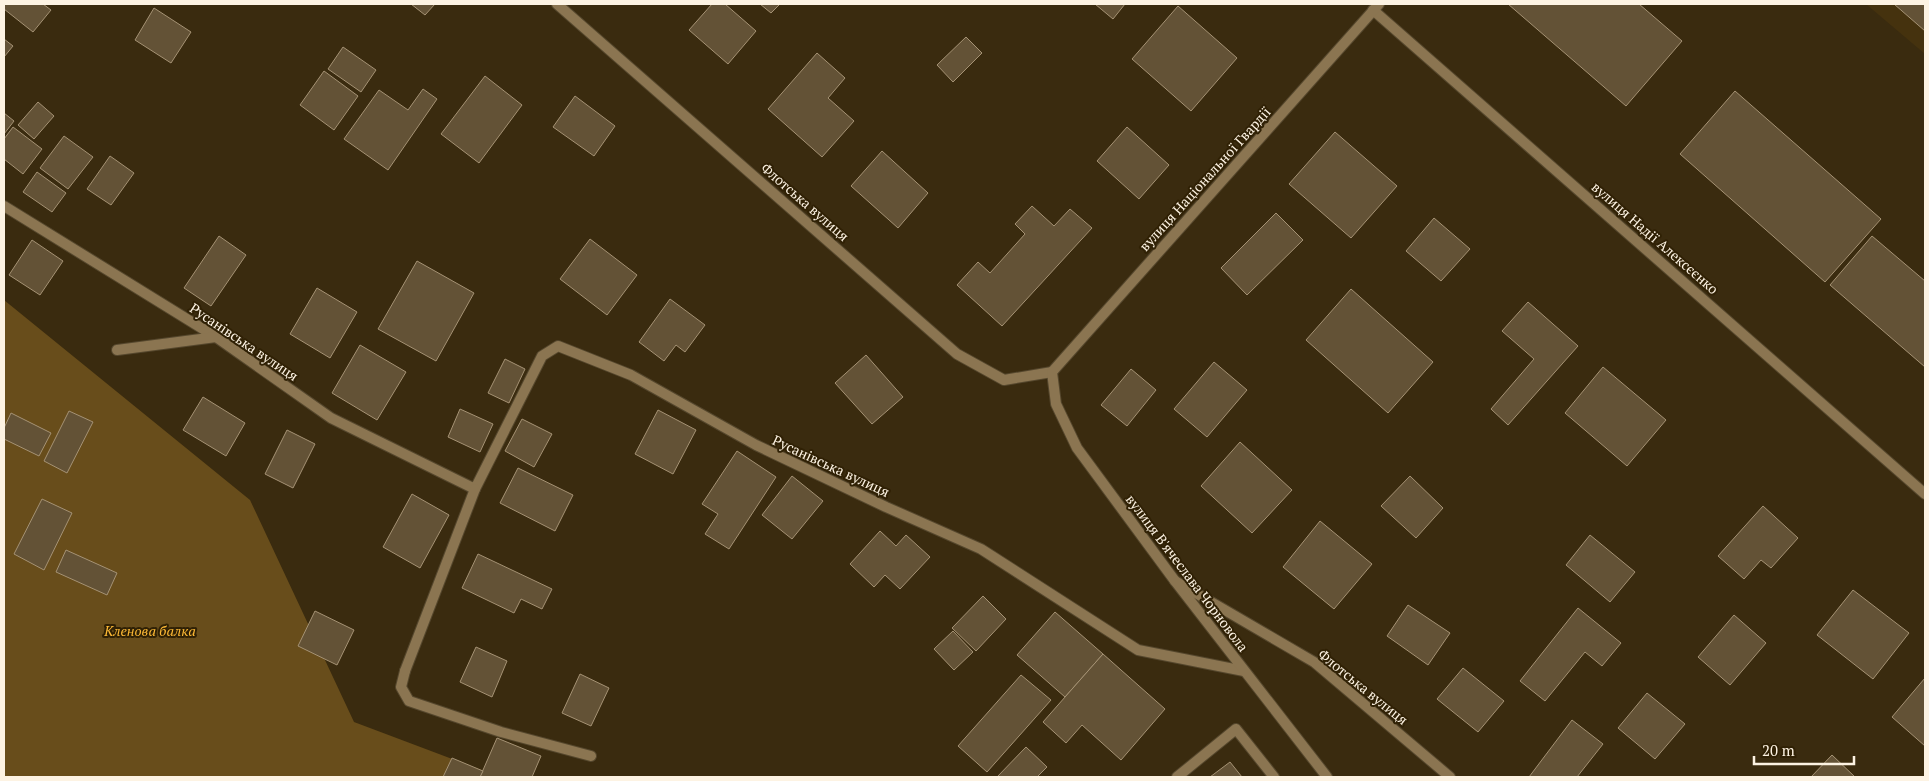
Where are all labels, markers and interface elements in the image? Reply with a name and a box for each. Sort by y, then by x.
street label: вулиця Національної Гвардії [1135,102,1275,255]
street label: Флотська вулиця [757,158,853,245]
street label: вулиця Надії Алексєєнко [1588,177,1723,298]
street label: Русанівська вулиця [186,298,302,385]
street label: Русанівська вулиця [770,430,893,501]
street label: вулиця В'ячеслава Чорновола [1122,490,1253,655]
park label: Кленова балка [103,621,196,640]
street label: Флотська вулиця [1314,644,1412,729]
scale bar [1754,734,1854,766]
text: 20 m [1762,740,1795,760]

